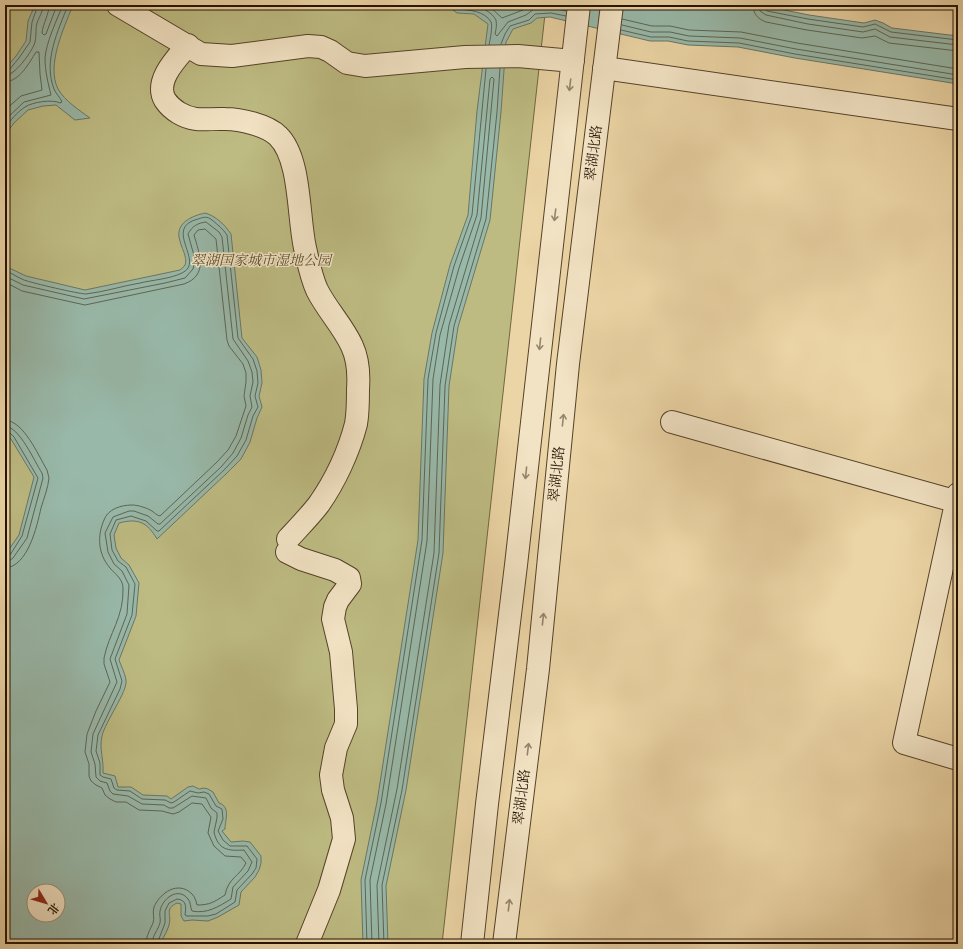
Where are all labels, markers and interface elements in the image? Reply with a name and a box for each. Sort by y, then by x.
one-way arrow [566,78,574,91]
street label: 翠湖北路 [582,124,606,182]
one-way arrow [551,208,559,221]
park label: 翠湖国家城市湿地公园 [191,252,333,270]
one-way arrow [536,337,544,350]
one-way arrow [559,414,566,427]
street label: 翠湖北路 [545,445,569,503]
one-way arrow [522,466,530,479]
one-way arrow [539,613,547,626]
one-way arrow [524,742,532,755]
street label: 翠湖北路 [510,768,534,826]
north arrow [26,883,66,923]
one-way arrow [505,899,513,912]
text: 北 [44,900,62,917]

